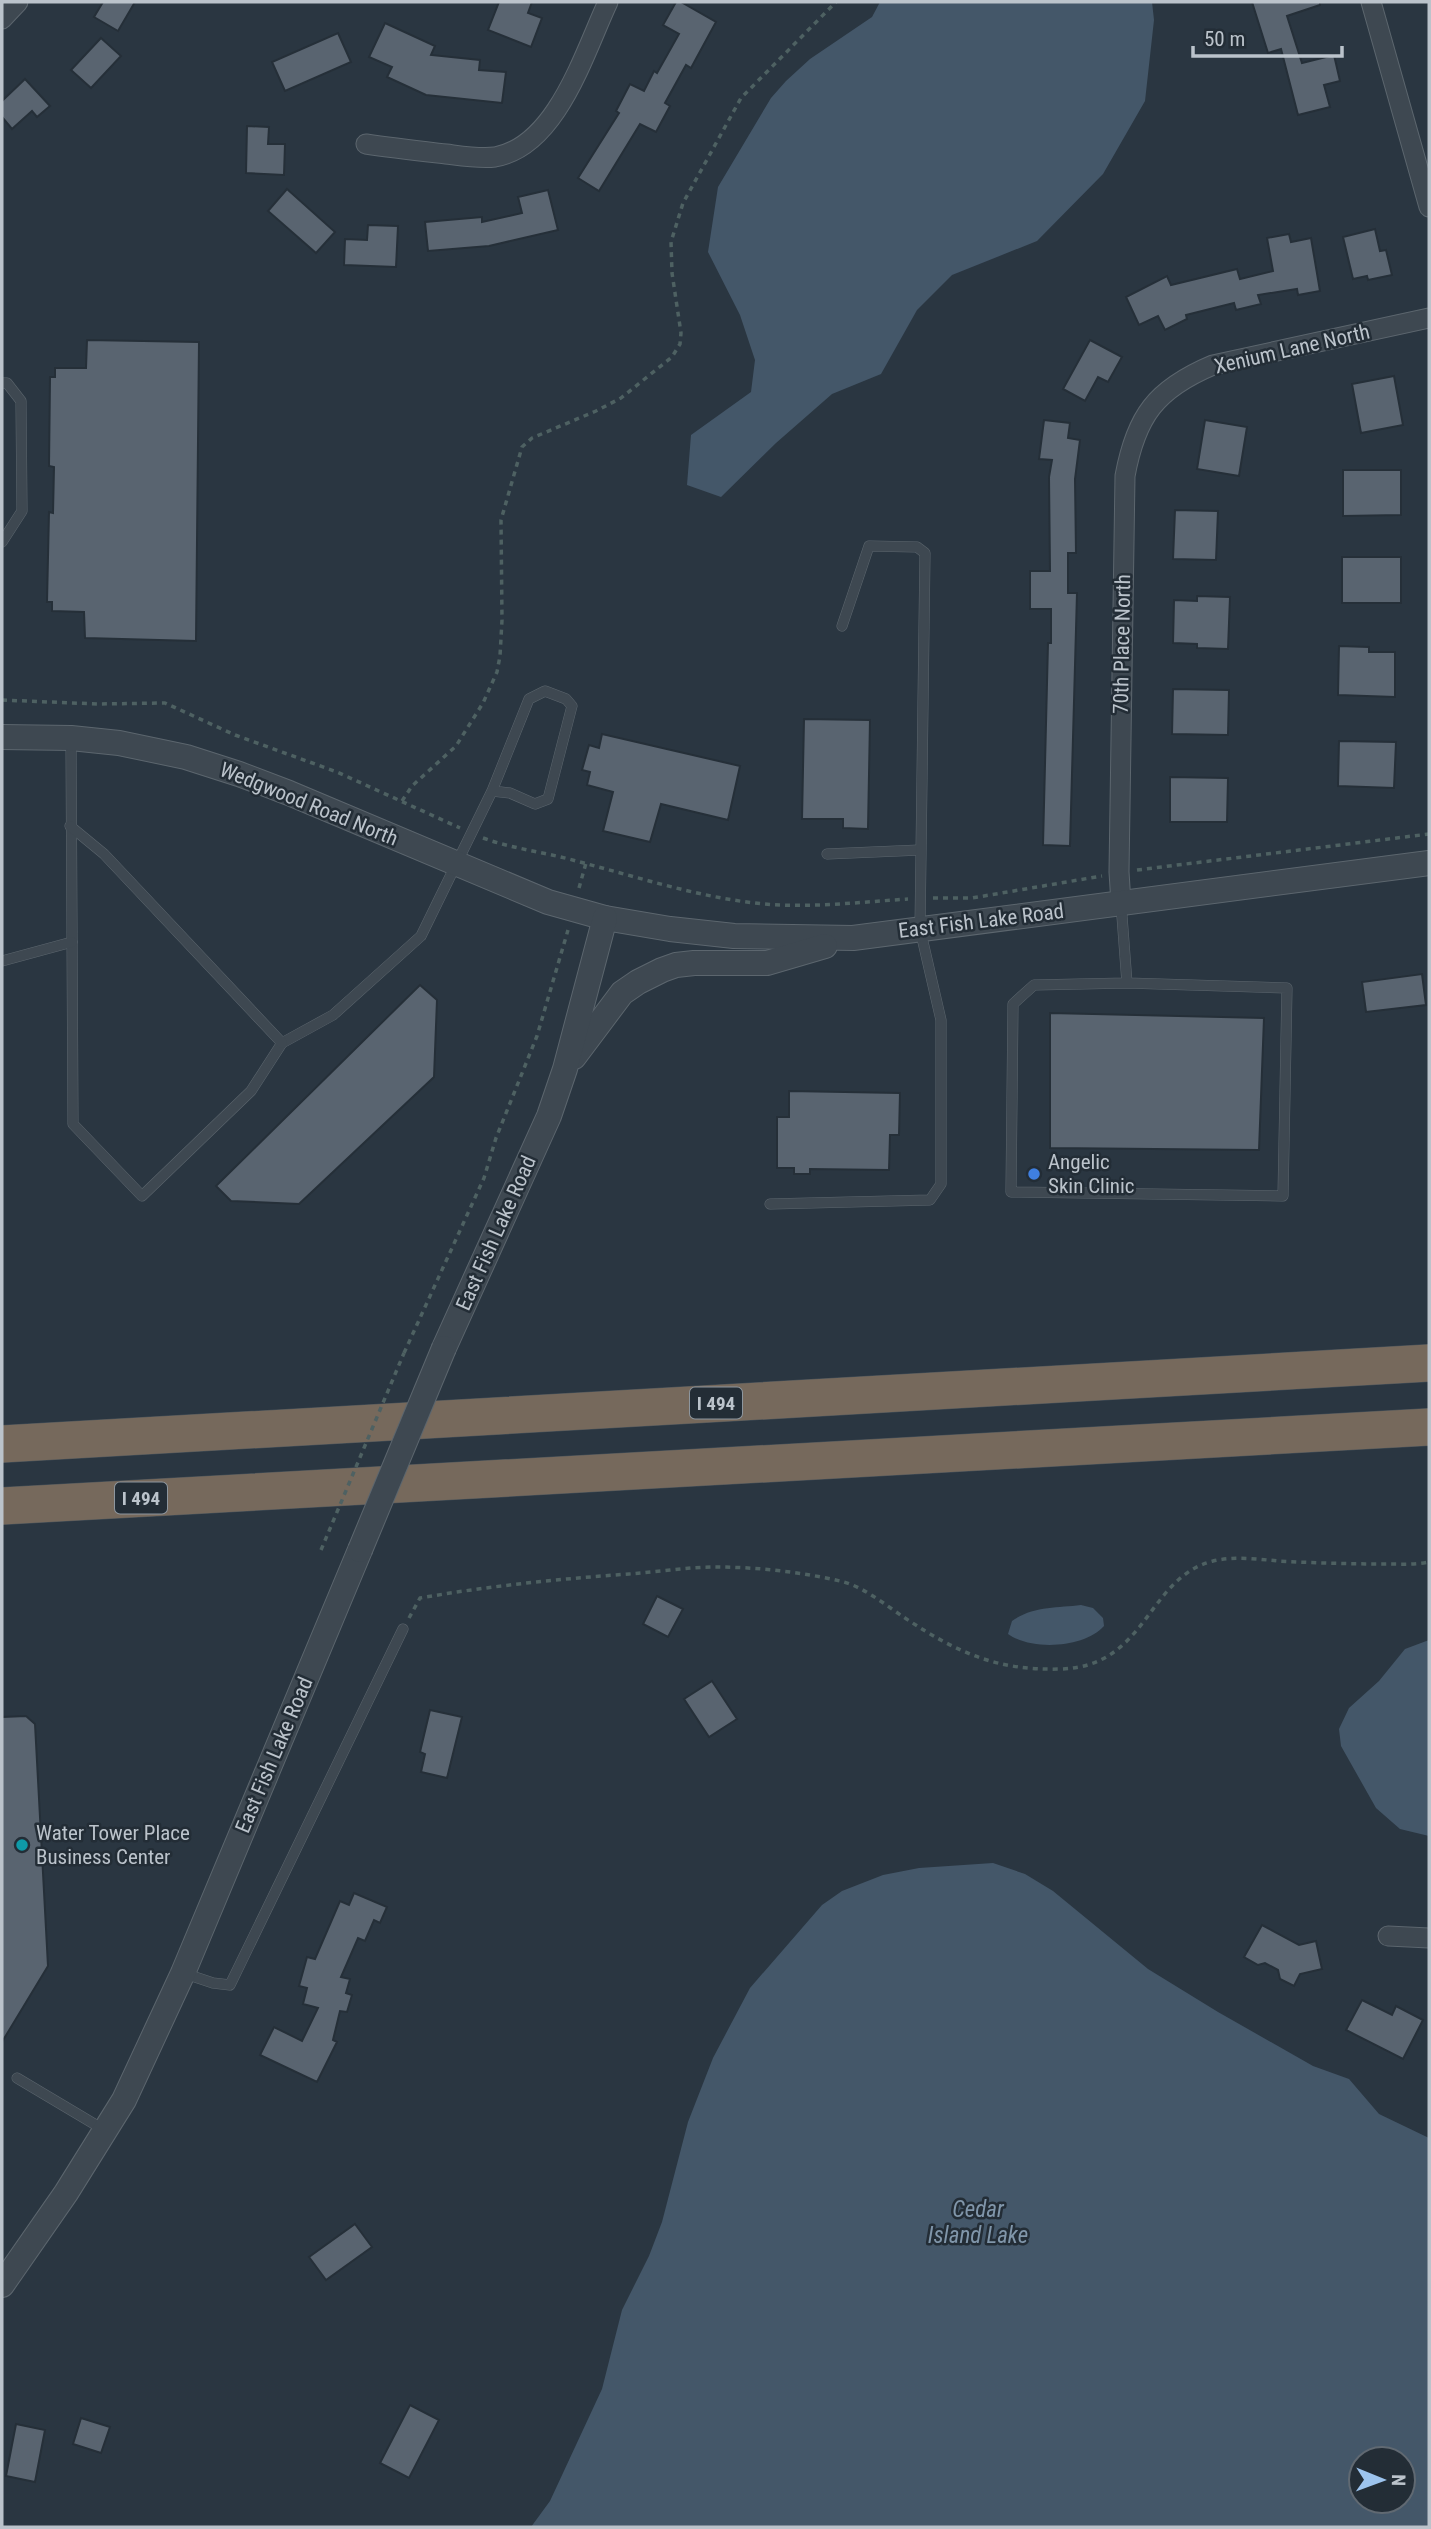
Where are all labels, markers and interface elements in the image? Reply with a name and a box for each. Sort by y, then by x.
scale bar [1193,14,1342,58]
text: 50 m [1204,27,1245,51]
street label: Xenium Lane North [1212,319,1372,379]
street label: 70th Place North [1109,574,1135,714]
street label: Wedgwood Road North [216,757,402,851]
street label: East Fish Lake Road [897,899,1065,943]
place label: Angelic Skin Clinic [1048,1150,1134,1198]
street label: East Fish Lake Road [451,1152,541,1314]
marker: Angelic Skin Clinic [1026,1166,1042,1182]
road number: I 494 [690,1387,742,1418]
road number: I 494 [115,1482,167,1514]
street label: East Fish Lake Road [230,1674,318,1836]
place label: Water Tower Place Business Center [36,1821,190,1869]
marker: Water Tower Place Business Center [14,1837,30,1853]
water label: Cedar Island Lake [928,2196,1028,2249]
north arrow [1347,2445,1417,2515]
text: N [1387,2474,1410,2486]

